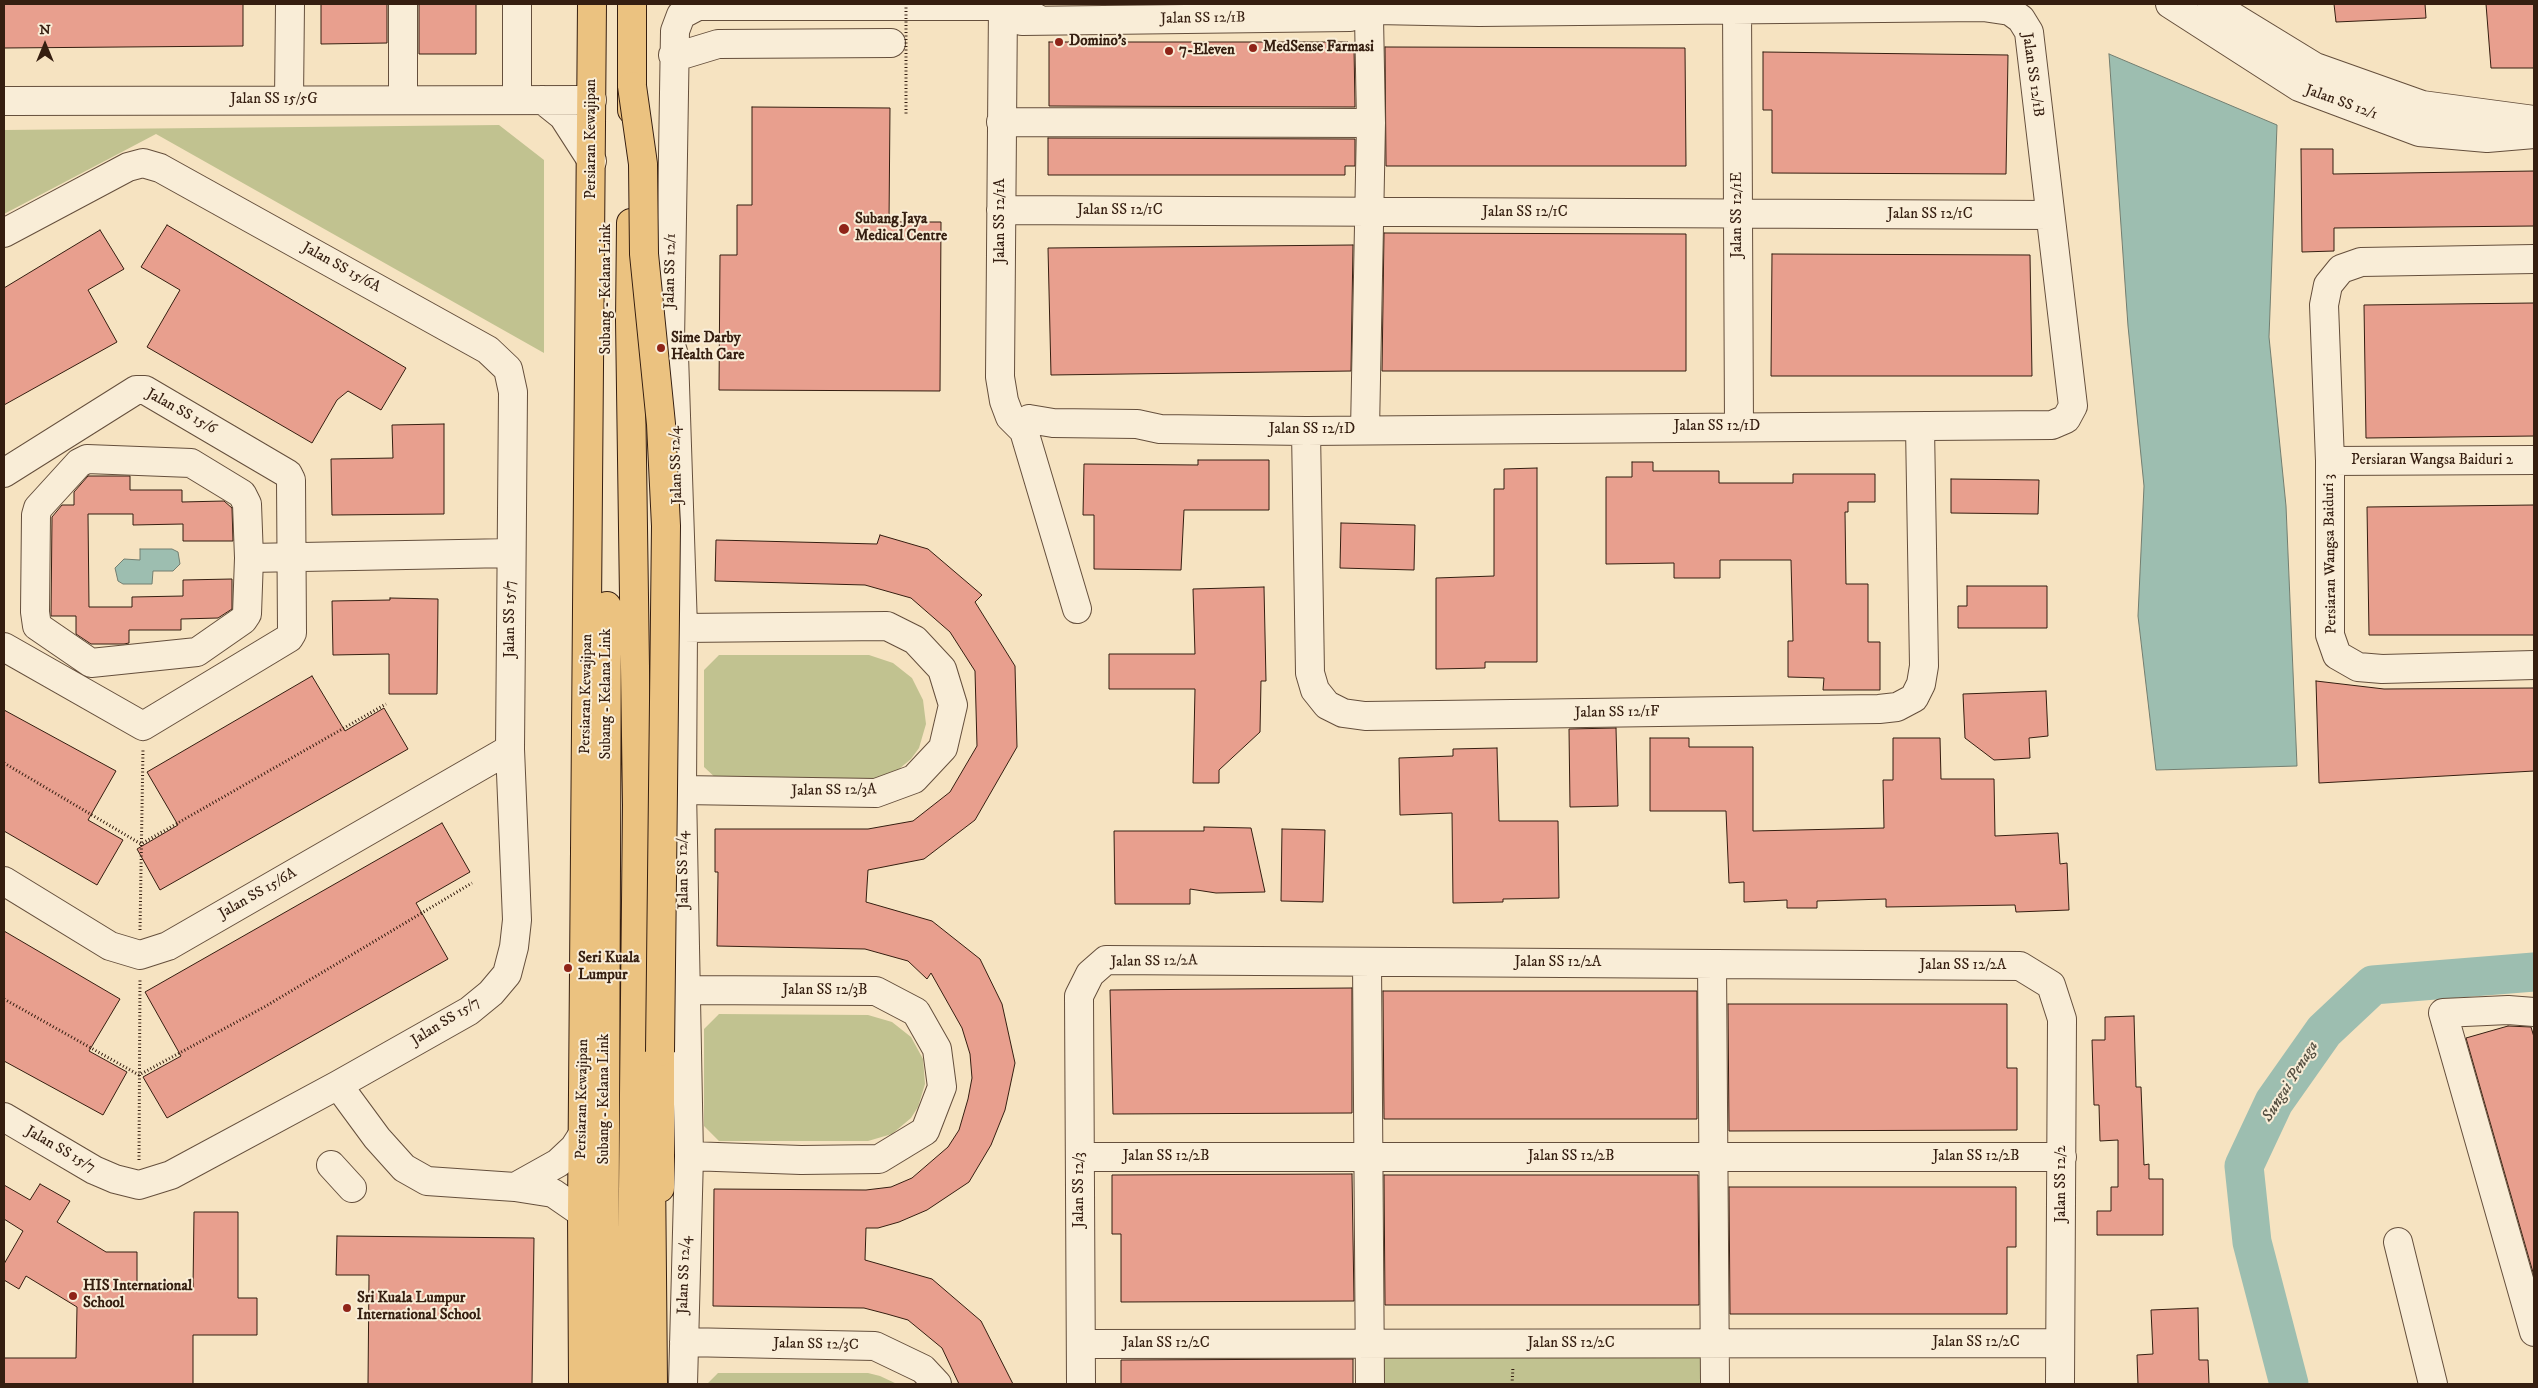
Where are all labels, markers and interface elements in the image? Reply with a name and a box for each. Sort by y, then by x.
street label: Jalan SS 12/1B [1160,9,1246,29]
north arrow [20,20,70,70]
text: N [39,21,51,39]
street label: Jalan SS 12/1B [2017,32,2047,118]
place label: Domino's [1069,33,1126,51]
marker: Domino's [1053,36,1065,48]
place label: MedSense Farmasi [1263,39,1374,57]
place label: 7-Eleven [1179,42,1235,60]
marker: MedSense Farmasi [1247,42,1259,54]
marker: 7-Eleven [1163,45,1175,57]
street label: Persiaran Kewajipan [583,79,601,199]
street label: Jalan SS 12/1 [2303,82,2379,124]
street label: Jalan SS 15/5G [230,91,318,109]
street label: Jalan SS 12/1E [1729,172,1747,258]
street label: Jalan SS 12/1A [992,179,1010,263]
street label: Jalan SS 12/1C [1077,202,1163,220]
street label: Jalan SS 12/1C [1482,204,1568,222]
street label: Jalan SS 12/1C [1887,206,1973,224]
place label: Subang Jaya Medical Centre [855,211,947,246]
marker: Subang Jaya Medical Centre [837,222,851,236]
street label: Subang - Kelana Link [598,223,616,355]
street label: Jalan SS 12/1 [661,233,681,309]
street label: Jalan SS 15/6A [299,239,383,297]
place label: Sime Darby Health Care [671,330,744,365]
marker: Sime Darby Health Care [655,342,667,354]
street label: Jalan SS 15/6 [143,385,219,439]
street label: Jalan SS 12/1D [1674,418,1760,436]
street label: Jalan SS 12/1D [1269,421,1355,439]
street label: Jalan SS 12/4 [667,426,687,504]
street label: Persiaran Wangsa Baiduri 2 [2351,452,2513,470]
street label: Persiaran Wangsa Baiduri 3 [2321,474,2341,634]
street label: Jalan SS 15/7 [502,580,520,658]
street label: Subang - Kelana Link [598,628,616,760]
street label: Persiaran Kewajipan [577,634,597,754]
street label: Jalan SS 12/1F [1575,703,1659,723]
street label: Jalan SS 12/3A [791,781,877,801]
street label: Jalan SS 12/4 [674,831,694,909]
street label: Jalan SS 15/6A [216,864,300,924]
place label: Seri Kuala Lumpur [578,950,640,985]
street label: Jalan SS 12/2A [1110,952,1198,972]
street label: Jalan SS 12/2A [1515,954,1601,972]
street label: Jalan SS 12/2A [1920,957,2006,975]
marker: Seri Kuala Lumpur [562,962,574,974]
street label: Jalan SS 12/3B [783,982,867,1000]
street label: Jalan SS 15/7 [408,994,484,1050]
street label: Subang - Kelana Link [596,1033,614,1165]
water label: Sungai Penaga [2259,1038,2323,1126]
street label: Persiaran Kewajipan [573,1039,593,1159]
street label: Jalan SS 15/7 [22,1123,98,1177]
street label: Jalan SS 12/2 [2053,1145,2071,1223]
street label: Jalan SS 12/2B [1123,1148,1209,1166]
street label: Jalan SS 12/2B [1528,1148,1614,1166]
street label: Jalan SS 12/2B [1933,1148,2019,1166]
street label: Jalan SS 12/3 [1071,1152,1089,1228]
street label: Jalan SS 12/4 [675,1236,695,1314]
place label: HIS International School [83,1278,192,1313]
marker: HIS International School [67,1290,79,1302]
place label: Sri Kuala Lumpur International School [357,1290,481,1325]
marker: Sri Kuala Lumpur International School [341,1302,353,1314]
street label: Jalan SS 12/2C [1932,1334,2020,1352]
street label: Jalan SS 12/3C [773,1335,859,1355]
street label: Jalan SS 12/2C [1122,1335,1210,1353]
street label: Jalan SS 12/2C [1527,1335,1615,1353]

